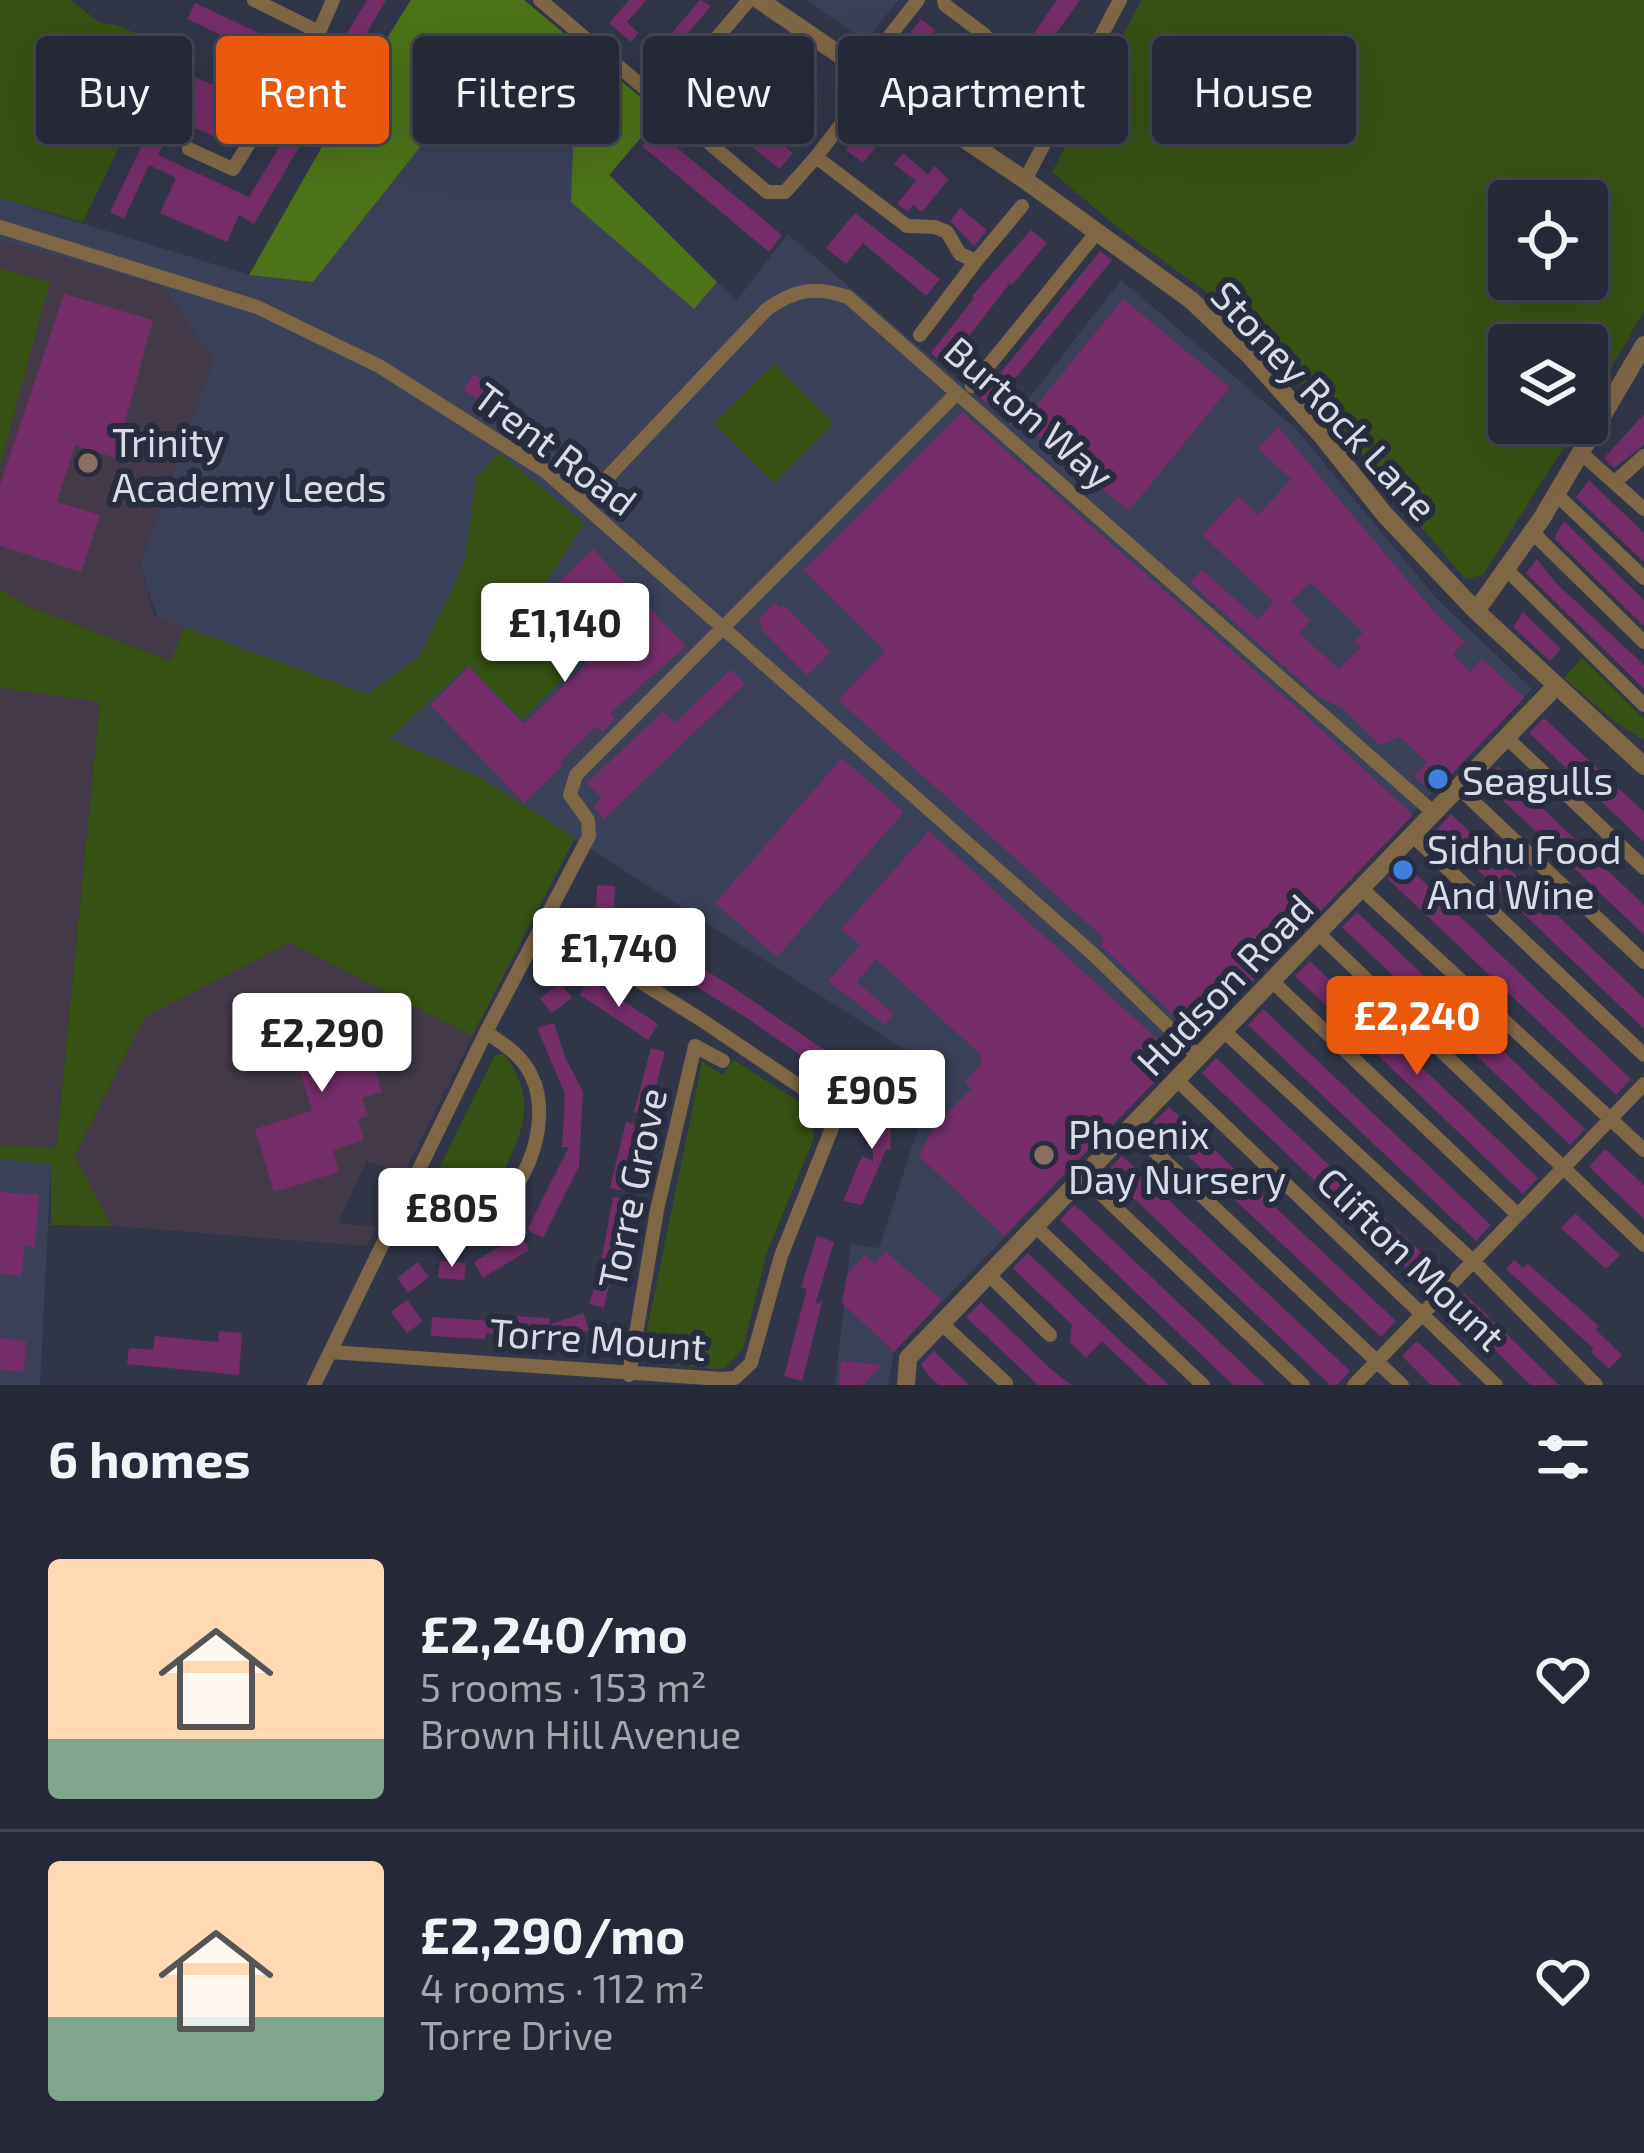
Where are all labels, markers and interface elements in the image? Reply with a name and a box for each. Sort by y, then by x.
chip: Buy [36,36,192,144]
chip: Rent [216,36,389,144]
chip: Filters [413,36,619,144]
chip: New [643,36,814,144]
chip: Apartment [838,36,1128,144]
chip: House [1152,36,1356,144]
map controls [1488,180,1608,444]
button: locate [1488,180,1608,300]
street label: Stoney Rock Lane [1202,271,1448,529]
button: layers [1488,324,1608,444]
street label: Burton Way [936,326,1124,498]
street label: Trent Road [466,372,646,524]
place label: Trinity Academy Leeds [112,418,387,510]
marker: Trinity Academy Leeds [75,450,101,476]
pin: £1,140 [467,583,663,685]
text: £1,140 [508,598,622,645]
place label: Seagulls [1462,756,1613,803]
marker: Seagulls [1425,766,1451,792]
place label: Sidhu Food And Wine [1427,825,1622,917]
marker: Sidhu Food And Wine [1390,857,1416,883]
street label: Hudson Road [1126,884,1322,1084]
pin: £1,740 [521,908,717,1010]
text: £1,740 [560,923,678,970]
pin: £2,240 [1319,976,1515,1078]
text: £2,240 [1353,991,1481,1038]
pin: £2,290 [224,993,420,1095]
text: £2,290 [259,1008,385,1055]
pin: £905 [801,1050,943,1152]
text: £905 [826,1065,918,1112]
street label: Torre Grove [587,1083,675,1293]
place label: Phoenix Day Nursery [1068,1110,1286,1202]
marker: Phoenix Day Nursery [1031,1142,1057,1168]
street label: Clifton Mount [1308,1157,1516,1359]
pin: £805 [381,1168,523,1270]
text: £805 [405,1183,499,1230]
street label: Torre Mount [488,1307,708,1369]
icon: filters [1530,1424,1596,1490]
text: 6 homes [48,1427,251,1488]
text: £2,240/mo [420,1602,688,1663]
icon: home [144,1607,288,1751]
icon: heart [1530,1646,1596,1712]
text: 5 rooms · 153 m² [420,1663,707,1710]
text: Brown Hill Avenue [420,1710,741,1757]
text: £2,290/mo [420,1903,685,1964]
icon: home [144,1909,288,2053]
icon: heart [1530,1948,1596,2014]
text: 4 rooms · 112 m² [420,1964,705,2011]
text: Torre Drive [420,2011,613,2058]

